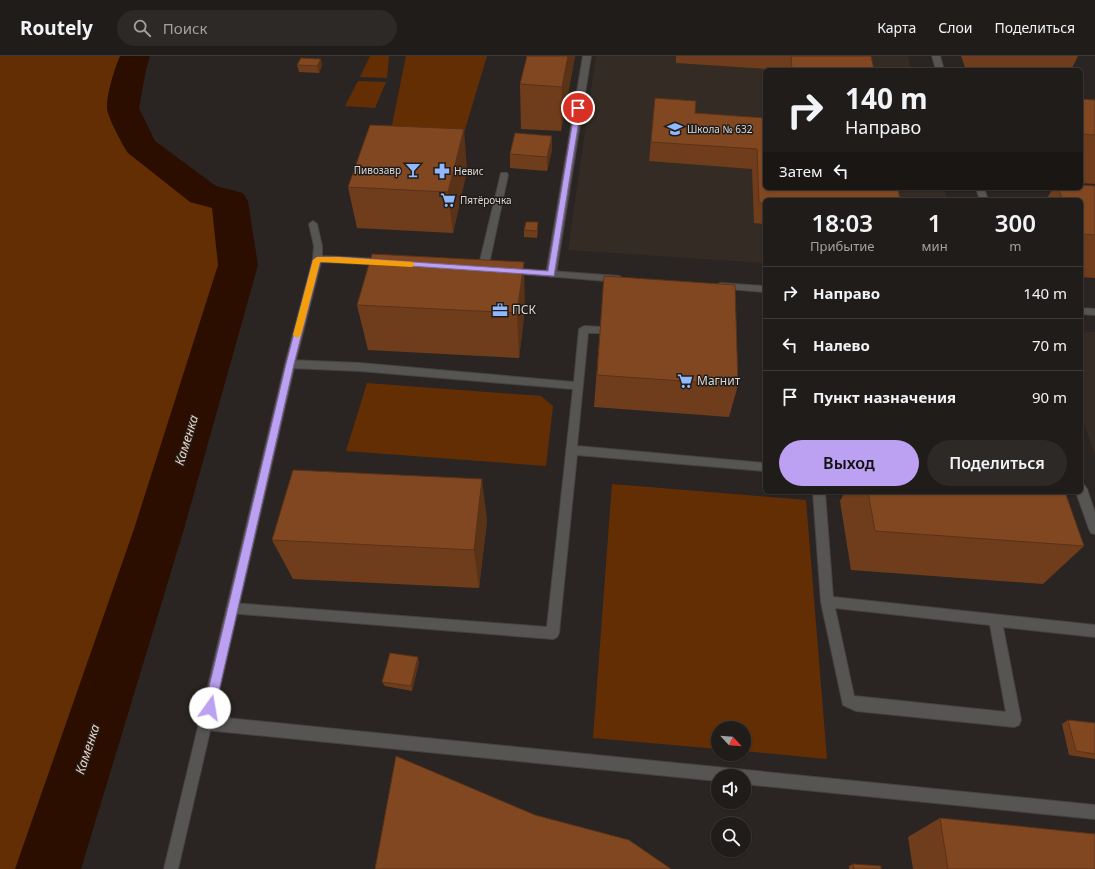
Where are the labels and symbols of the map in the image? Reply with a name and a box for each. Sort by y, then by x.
pin [561,91,595,125]
school or university icon: Школа № 632 [666,120,684,138]
place label: Школа № 632 [687,122,753,136]
bar icon: Пивозавр [404,161,422,179]
pharmacy icon: Невис [433,162,451,180]
place label: Пивозавр [354,163,401,177]
place label: Невис [454,164,484,178]
supermarket icon: Пятёрочка [439,191,457,209]
place label: Пятёрочка [460,193,512,207]
office icon: ПСК [491,301,509,319]
place label: ПСК [512,301,536,318]
supermarket icon: Магнит [676,372,694,390]
place label: Магнит [697,372,741,389]
water label: Каменка [170,412,202,467]
position arrow [189,687,231,729]
water label: Каменка [70,721,104,776]
north arrow [711,721,751,761]

